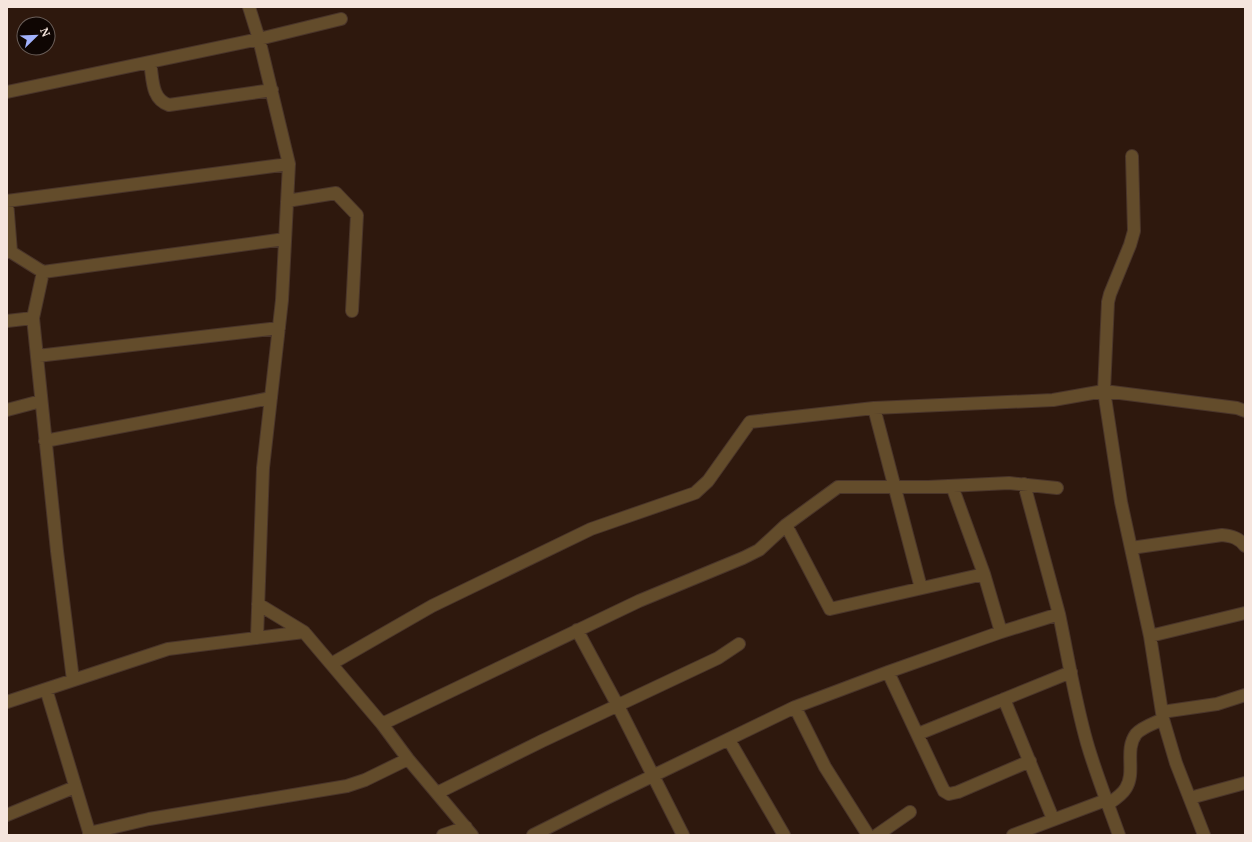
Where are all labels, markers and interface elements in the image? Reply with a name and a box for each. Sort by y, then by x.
north arrow [16,16,56,56]
text: N [37,25,54,39]

